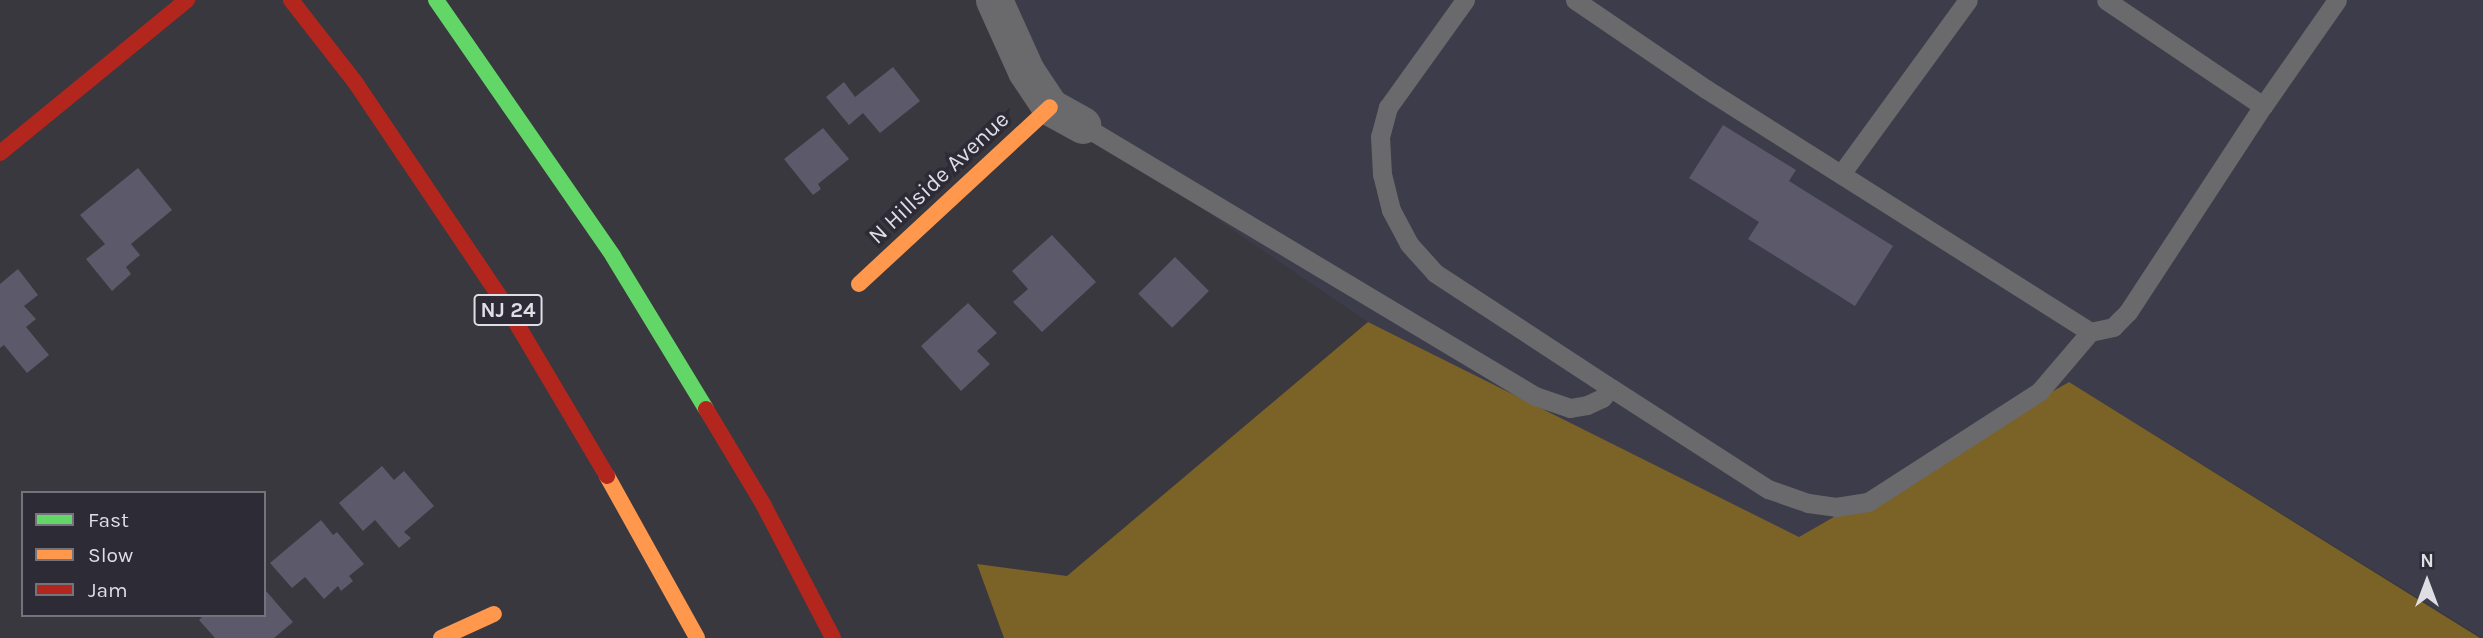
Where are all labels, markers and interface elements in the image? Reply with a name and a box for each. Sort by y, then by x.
street label: N Hillside Avenue [863,106,1015,250]
road number: NJ 24 [473,292,543,328]
legend [21,491,266,617]
text: Fast [88,508,129,532]
text: Slow [88,543,133,567]
north arrow [2392,547,2462,617]
text: N [2420,550,2434,572]
text: Jam [88,578,128,602]

